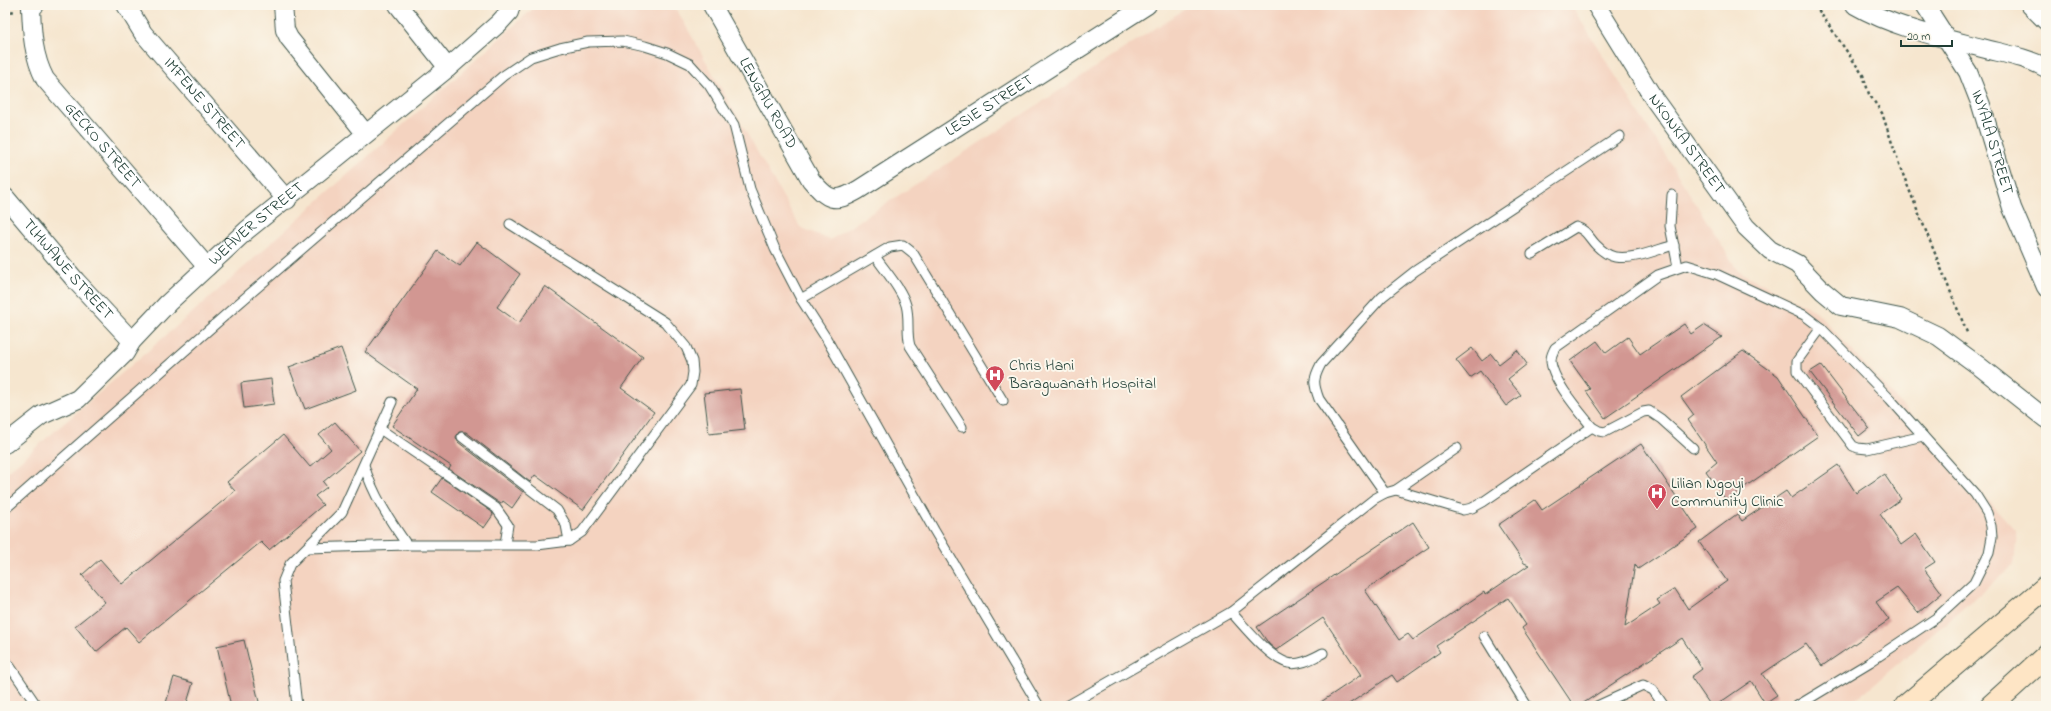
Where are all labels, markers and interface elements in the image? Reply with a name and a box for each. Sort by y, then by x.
scale bar [1901,22,1952,48]
text: 20 m [1907,28,1930,46]
street label: IMFENE STREET [157,52,251,155]
street label: LENGAU ROAD [732,53,803,153]
street label: LESIE STREET [941,69,1038,143]
street label: INYALA STREET [1964,86,2019,198]
street label: NKONKA STREET [1642,89,1731,199]
street label: GECKO STREET [58,97,147,194]
street label: WEAVER STREET [203,176,309,272]
street label: TLHWANE STREET [16,214,119,326]
place label: Chris Hani Baragwanath Hospital [1008,354,1156,396]
hospital icon: Chris Hani Baragwanath Hospital [984,364,1006,392]
place label: Lilian Ngoyi Community Clinic [1671,472,1784,514]
hospital icon: Lilian Ngoyi Community Clinic [1646,482,1668,510]

